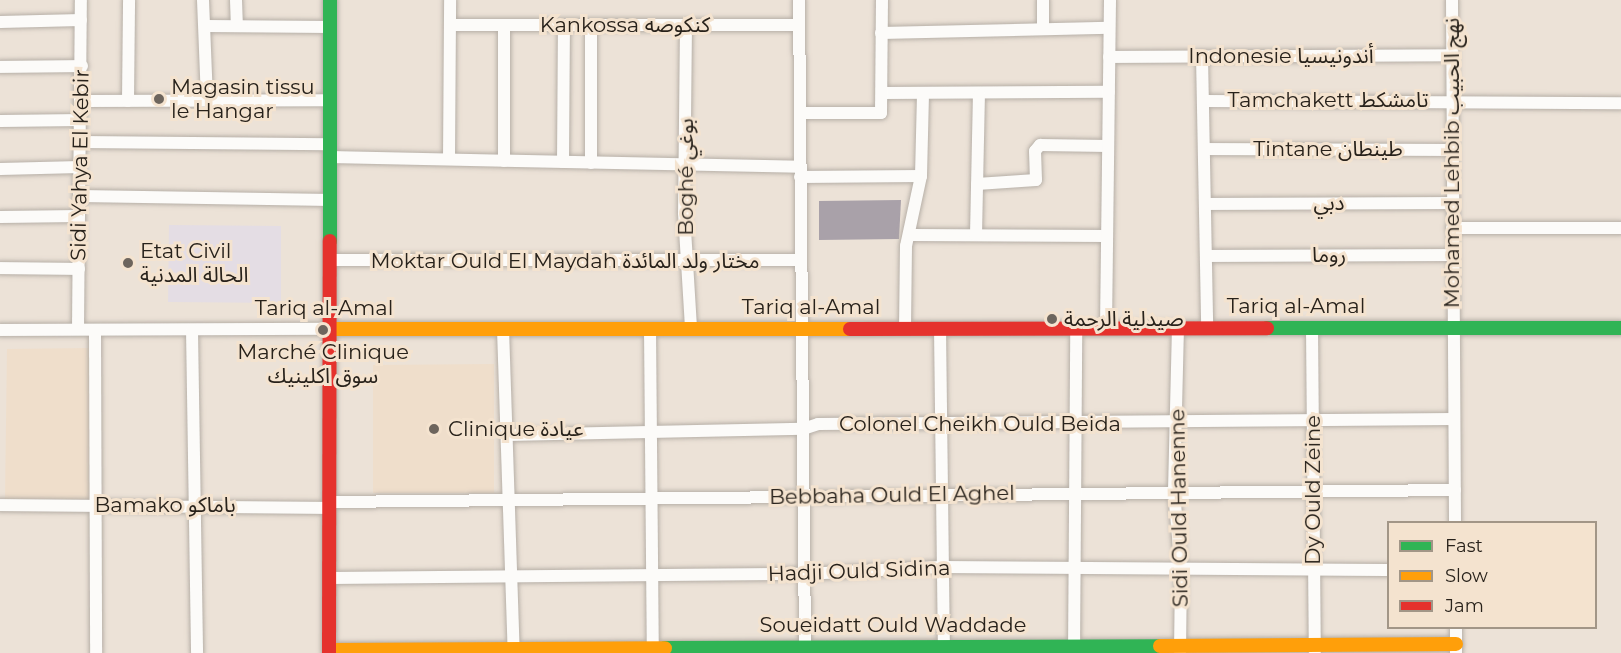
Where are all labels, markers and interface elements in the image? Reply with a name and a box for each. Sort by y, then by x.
street label: Kankossa كنكوصه [540,12,710,38]
street label: Mohamed Lehbib نهج الحبيب [1439,18,1465,308]
street label: Indonesie أندونيسيا [1188,43,1374,69]
street label: Sidi Yahya El Kebir [66,69,94,261]
place label: Magasin tissu le Hangar [171,74,315,124]
street label: Tamchakett تامشكط [1228,87,1428,113]
marker: Magasin tissu le Hangar [152,92,166,106]
street label: Boghé بوغي [673,118,699,236]
street label: Tintane طينطان [1253,136,1403,162]
street label: دبي [1313,190,1345,216]
place label: Etat Civil الحالة المدنية [140,238,249,288]
street label: روما [1312,242,1346,268]
street label: Moktar Ould El Maydah مختار ولد المائدة [370,248,760,274]
marker: Etat Civil الحالة المدنية [121,256,135,270]
street label: Tariq al-Amal [1227,293,1365,319]
street label: Tariq al-Amal [742,294,880,320]
street label: Tariq al-Amal [255,295,393,321]
place label: صيدلية الرحمة [1064,306,1184,332]
marker: صيدلية الرحمة [1045,312,1059,326]
marker: Marché Clinique سوق اكلينيك [316,323,330,337]
place label: Marché Clinique سوق اكلينيك [237,339,409,389]
street label: Sidi Ould Hanenne [1165,409,1193,607]
street label: Colonel Cheikh Ould Beida [839,411,1121,437]
street label: Dy Ould Zeine [1300,415,1326,565]
place label: Clinique عيادة [448,416,584,442]
marker: Clinique عيادة [425,420,443,438]
street label: Bebbaha Ould El Aghel [769,480,1015,510]
street label: Bamako باماكو [94,492,236,518]
legend [1387,521,1597,629]
text: Fast [1445,535,1483,557]
street label: Hadji Ould Sidina [767,555,951,587]
text: Slow [1445,565,1488,587]
text: Jam [1445,595,1484,617]
street label: Soueidatt Ould Waddade [760,612,1026,638]

